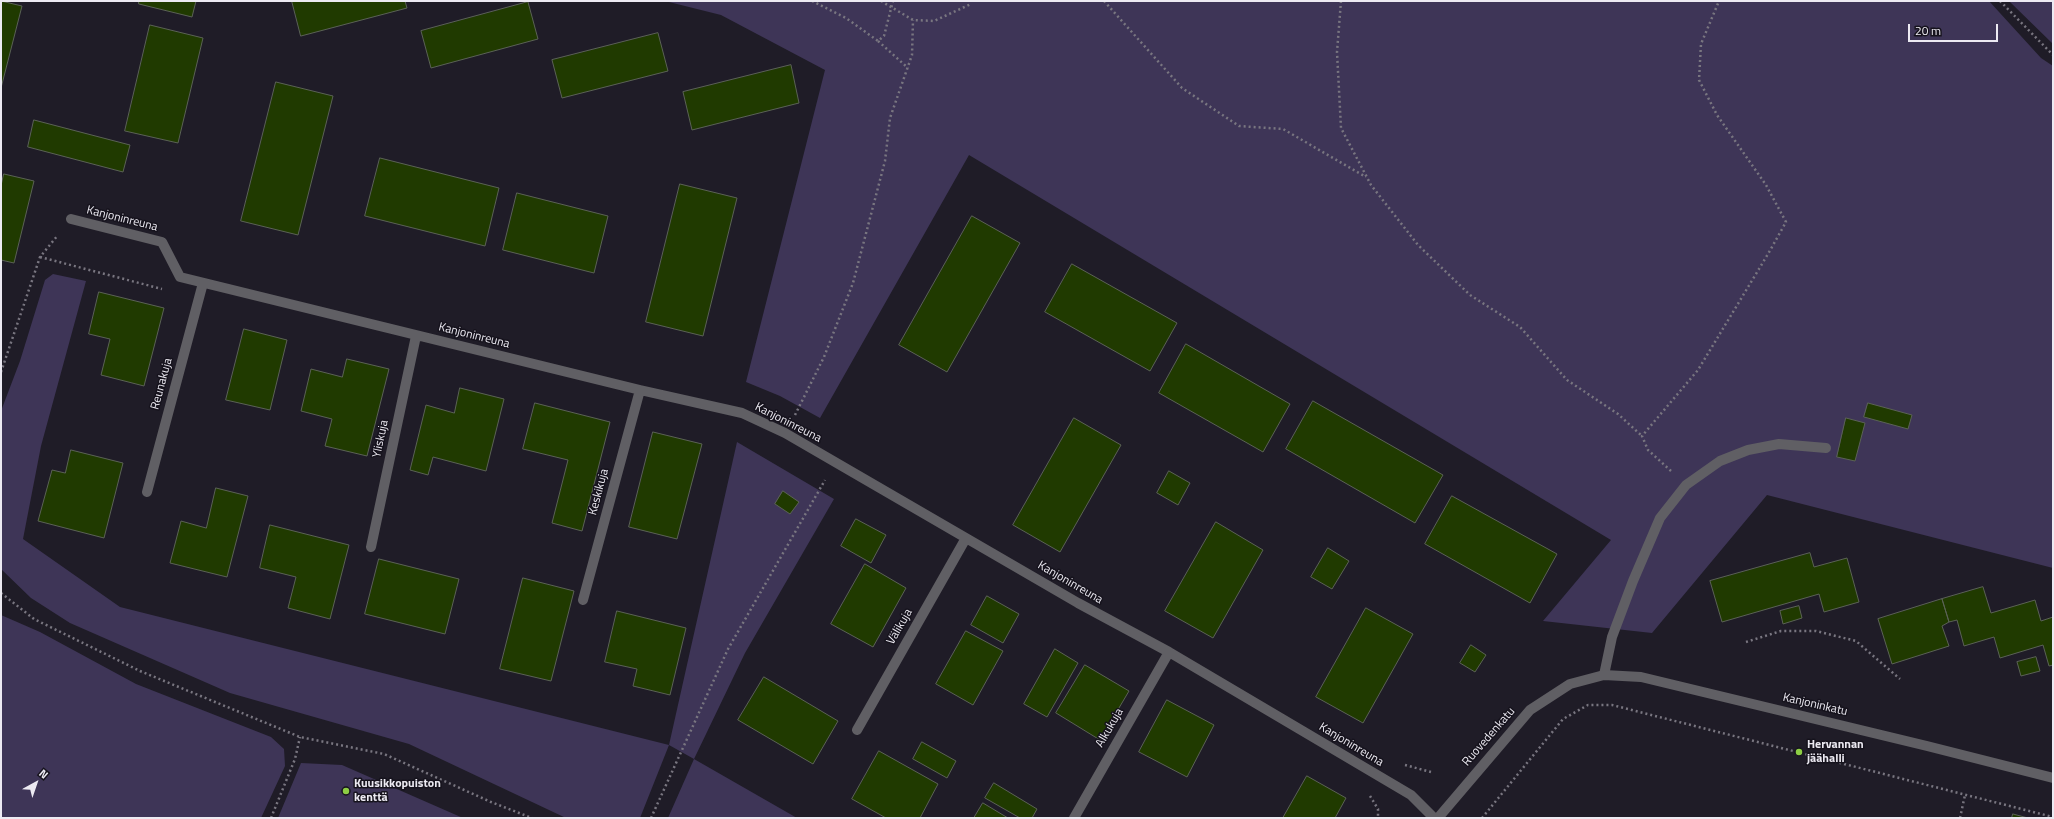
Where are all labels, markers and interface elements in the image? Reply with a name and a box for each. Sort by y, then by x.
scale bar [1910,16,2000,42]
text: 20 m [1915,21,1941,40]
street label: Kanjoninreuna [85,203,159,235]
street label: Kanjoninreuna [437,320,511,352]
street label: Reunakuja [148,357,176,411]
street label: Kanjoninreuna [752,400,824,446]
street label: Yliskuja [370,419,392,459]
street label: Keskikuja [586,467,612,517]
street label: Kanjoninreuna [1035,559,1105,607]
street label: Välikuja [884,607,916,647]
street label: Kanjoninkatu [1781,691,1849,719]
street label: Ruovedenkatu [1460,705,1518,769]
street label: Alkukuja [1093,706,1127,750]
street label: Kanjoninreuna [1316,720,1386,770]
place label: Hervannan jäähalli [1807,738,1864,766]
marker: Hervannan jäähalli [1794,747,1804,757]
north arrow [16,763,56,803]
text: N [36,765,52,782]
place label: Kuusikkopuiston kenttä [354,777,441,805]
marker: Kuusikkopuiston kenttä [341,786,351,796]

